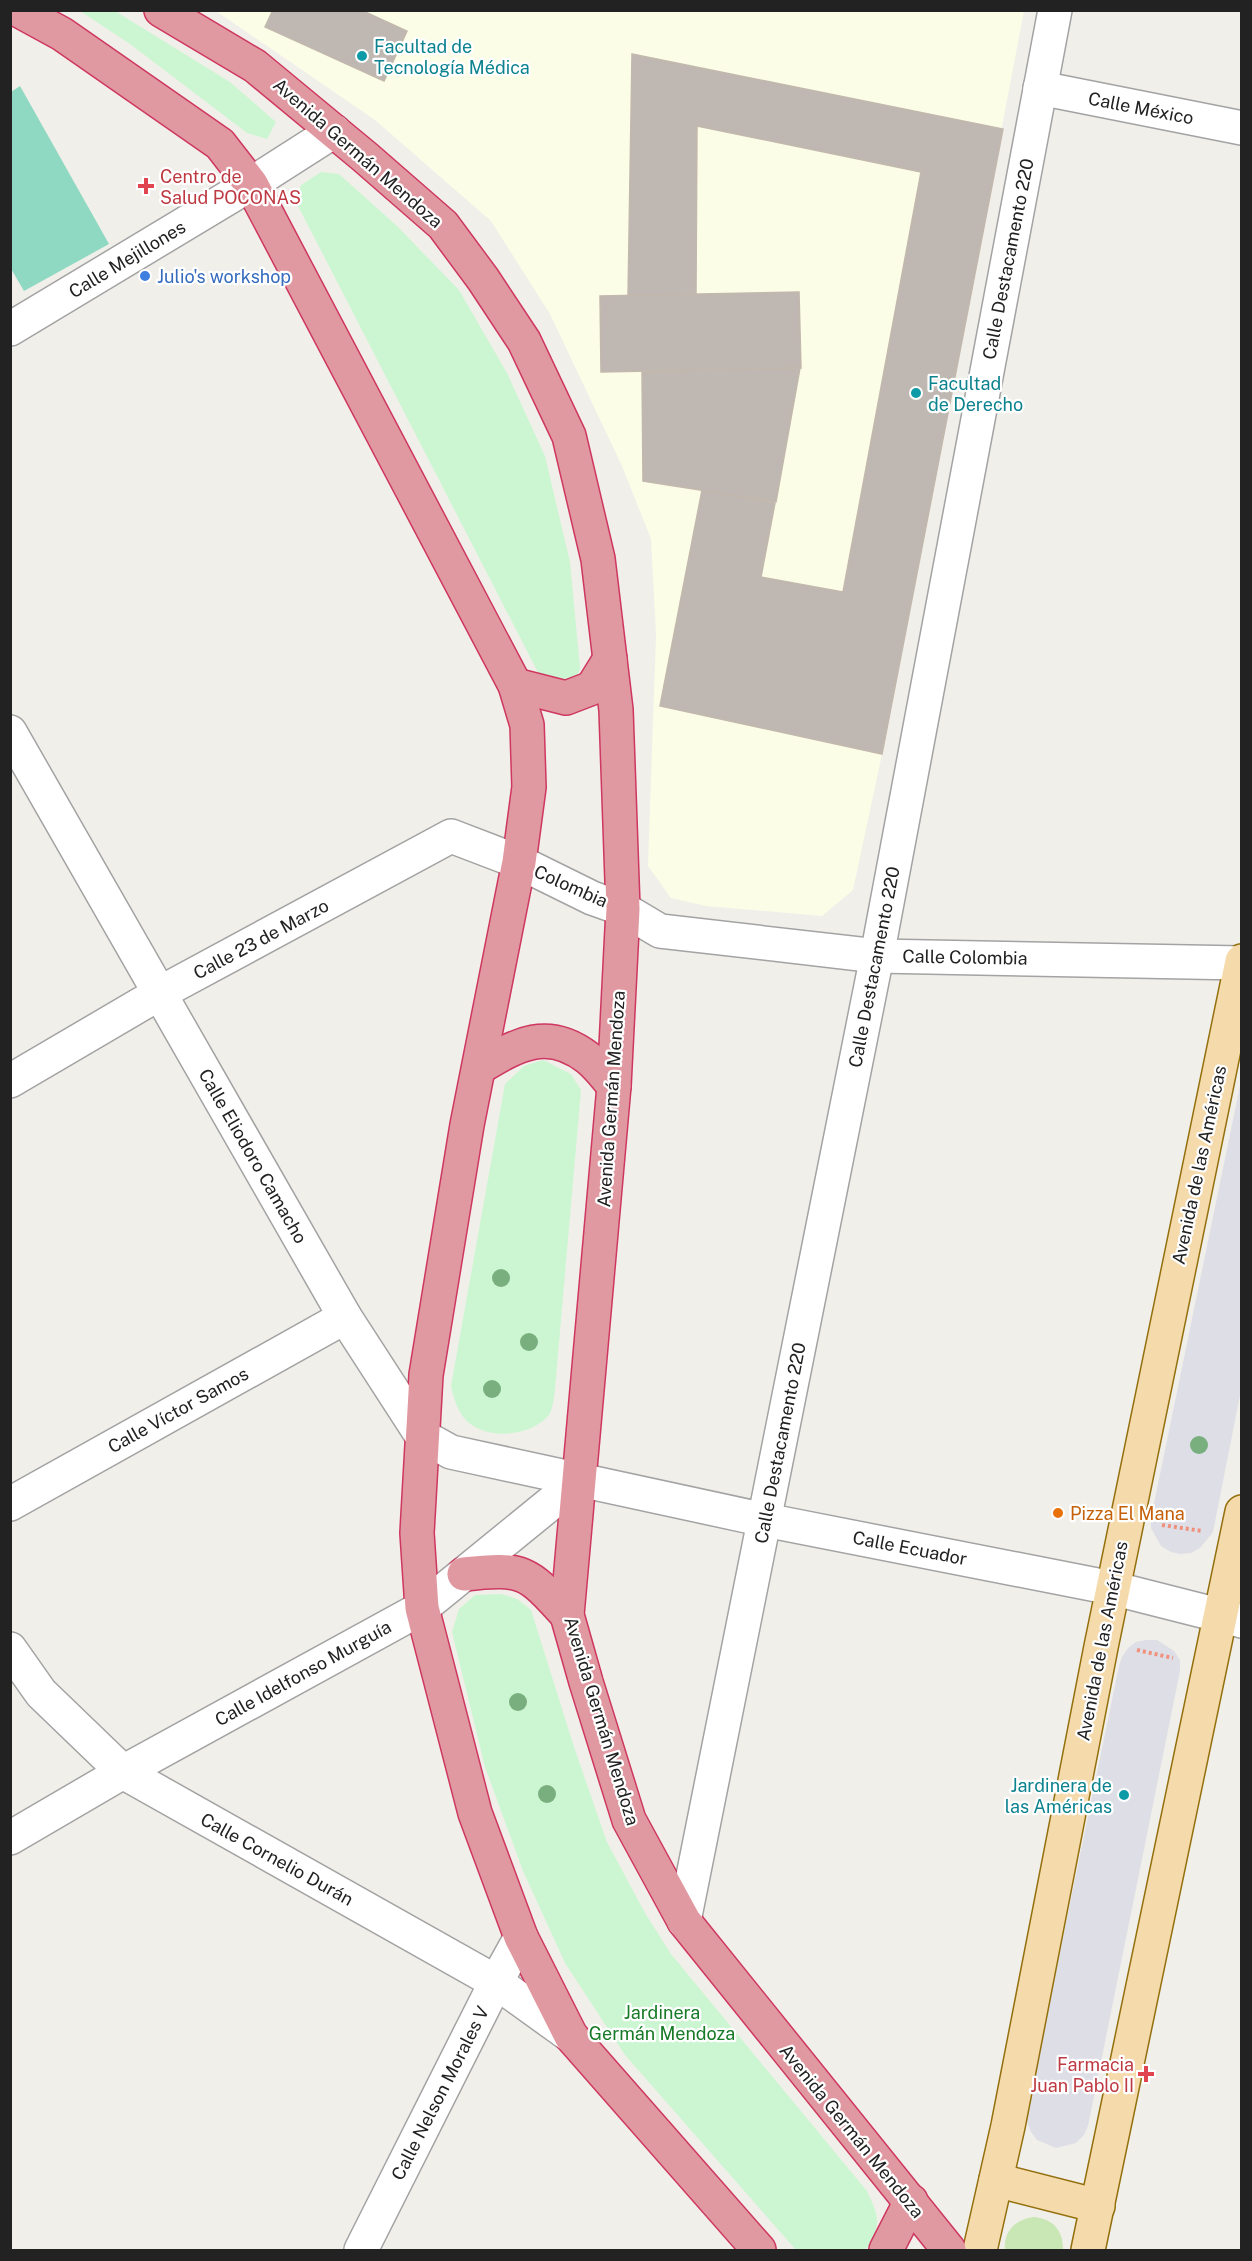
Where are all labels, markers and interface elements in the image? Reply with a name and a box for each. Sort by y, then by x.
place label: Facultad de Tecnología Médica [374,36,530,78]
marker: Facultad de Tecnología Médica [355,49,369,63]
street label: Avenida Germán Mendoza [269,74,447,232]
street label: Calle México [1087,88,1195,128]
street label: Calle Destacamento 220 [978,157,1038,361]
place label: Centro de Salud POCONAS [160,166,301,208]
marker: Centro de Salud POCONAS [137,177,155,195]
street label: Calle Mejillones [65,216,189,302]
place label: Julio's workshop [157,266,291,287]
marker: Julio's workshop [138,269,152,283]
place label: Facultad de Derecho [928,373,1023,415]
marker: Facultad de Derecho [909,386,923,400]
street label: Colombia [531,860,611,912]
street label: Calle Destacamento 220 [844,865,904,1069]
street label: Calle 23 de Marzo [190,895,332,983]
street label: Calle Colombia [902,945,1028,969]
street label: Avenida Germán Mendoza [593,990,629,1208]
street label: Avenida de las Américas [1168,1064,1230,1266]
street label: Calle Eliodoro Camacho [194,1065,312,1247]
street label: Calle Destacamento 220 [750,1341,810,1545]
street label: Calle Víctor Samos [104,1363,252,1457]
place label: Pizza El Mana [1070,1503,1185,1524]
marker: Pizza El Mana [1051,1506,1065,1520]
street label: Calle Ecuador [851,1527,969,1569]
street label: Avenida de las Américas [1072,1539,1132,1743]
street label: Avenida Germán Mendoza [560,1614,644,1828]
street label: Calle Idelfonso Murguía [211,1616,395,1730]
place label: Jardinera de las Américas [1005,1775,1112,1817]
marker: Jardinera de las Américas [1117,1788,1131,1802]
street label: Calle Cornelio Durán [197,1808,357,1910]
street label: Calle Nelson Morales V [387,2002,493,2184]
park label: Jardinera Germán Mendoza [589,2002,735,2044]
street label: Avenida Germán Mendoza [775,2040,929,2222]
place label: Farmacia Juan Pablo II [1030,2054,1134,2096]
marker: Farmacia Juan Pablo II [1139,2067,1153,2081]

